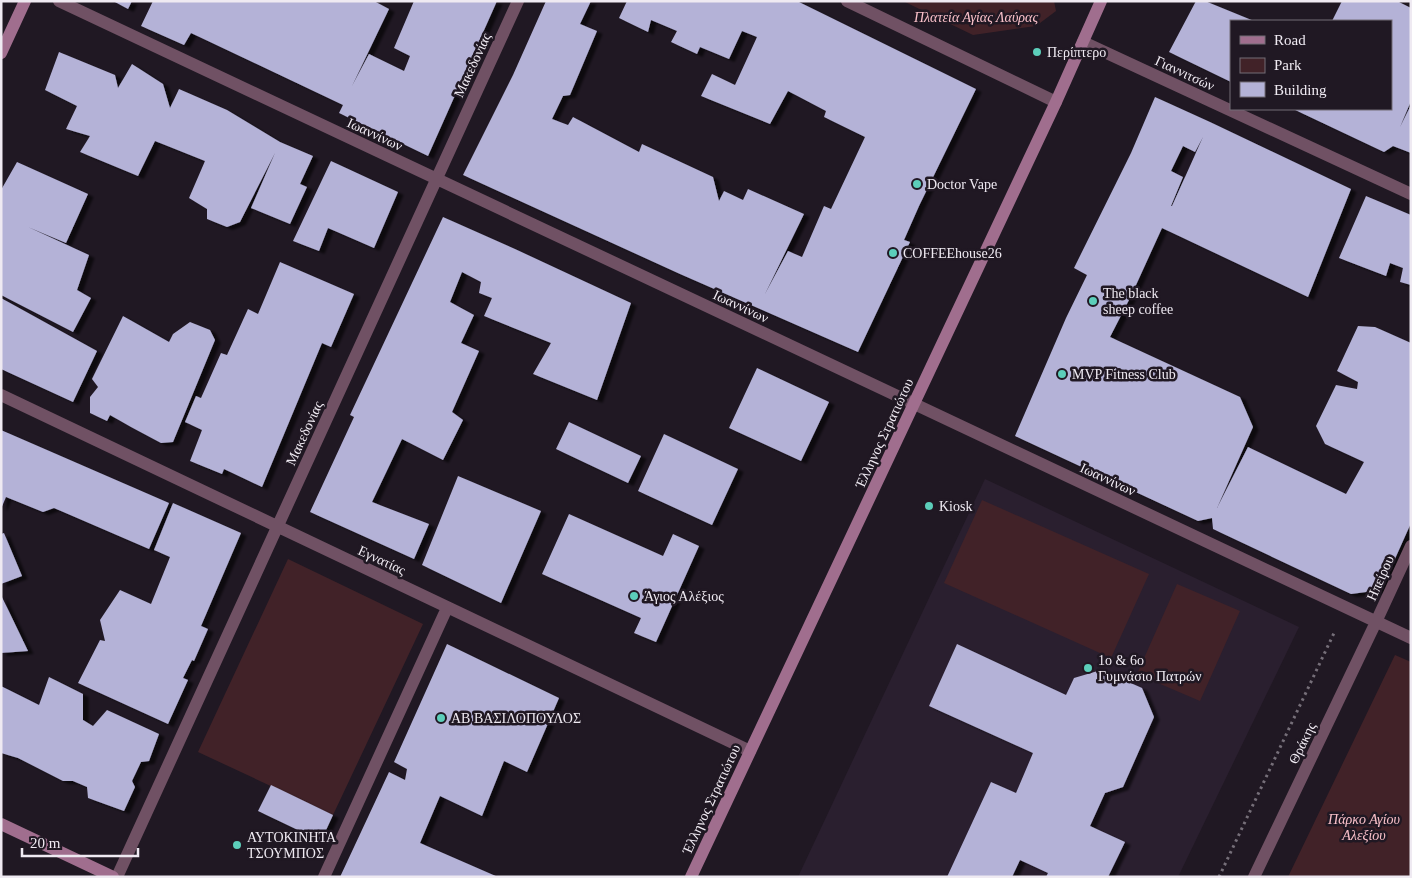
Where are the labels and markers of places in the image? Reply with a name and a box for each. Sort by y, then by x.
place label: Περίπτερο [1047,45,1106,60]
marker: Περίπτερο [1031,46,1043,58]
place label: Doctor Vape [927,177,997,192]
marker: Doctor Vape [911,178,923,190]
place label: COFFEEhouse26 [903,246,1002,261]
marker: COFFEEhouse26 [887,247,899,259]
place label: The black sheep coffee [1103,286,1173,317]
marker: The black sheep coffee [1087,295,1099,307]
place label: MVP Fitness Club [1072,367,1176,382]
marker: MVP Fitness Club [1056,368,1068,380]
place label: Kiosk [939,499,972,514]
marker: Kiosk [923,500,935,512]
place label: Άγιος Αλέξιος [644,589,724,604]
marker: Άγιος Αλέξιος [628,590,640,602]
place label: 1ο & 6ο Γυμνάσιο Πατρών [1098,653,1202,684]
marker: 1ο & 6ο Γυμνάσιο Πατρών [1082,662,1094,674]
place label: ΑΒ ΒΑΣΙΛΟΠΟΥΛΟΣ [451,711,581,726]
marker: ΑΒ ΒΑΣΙΛΟΠΟΥΛΟΣ [435,712,447,724]
place label: ΑΥΤΟΚΙΝΗΤΑ ΤΣΟΥΜΠΟΣ [247,830,337,861]
marker: ΑΥΤΟΚΙΝΗΤΑ ΤΣΟΥΜΠΟΣ [231,839,243,851]

